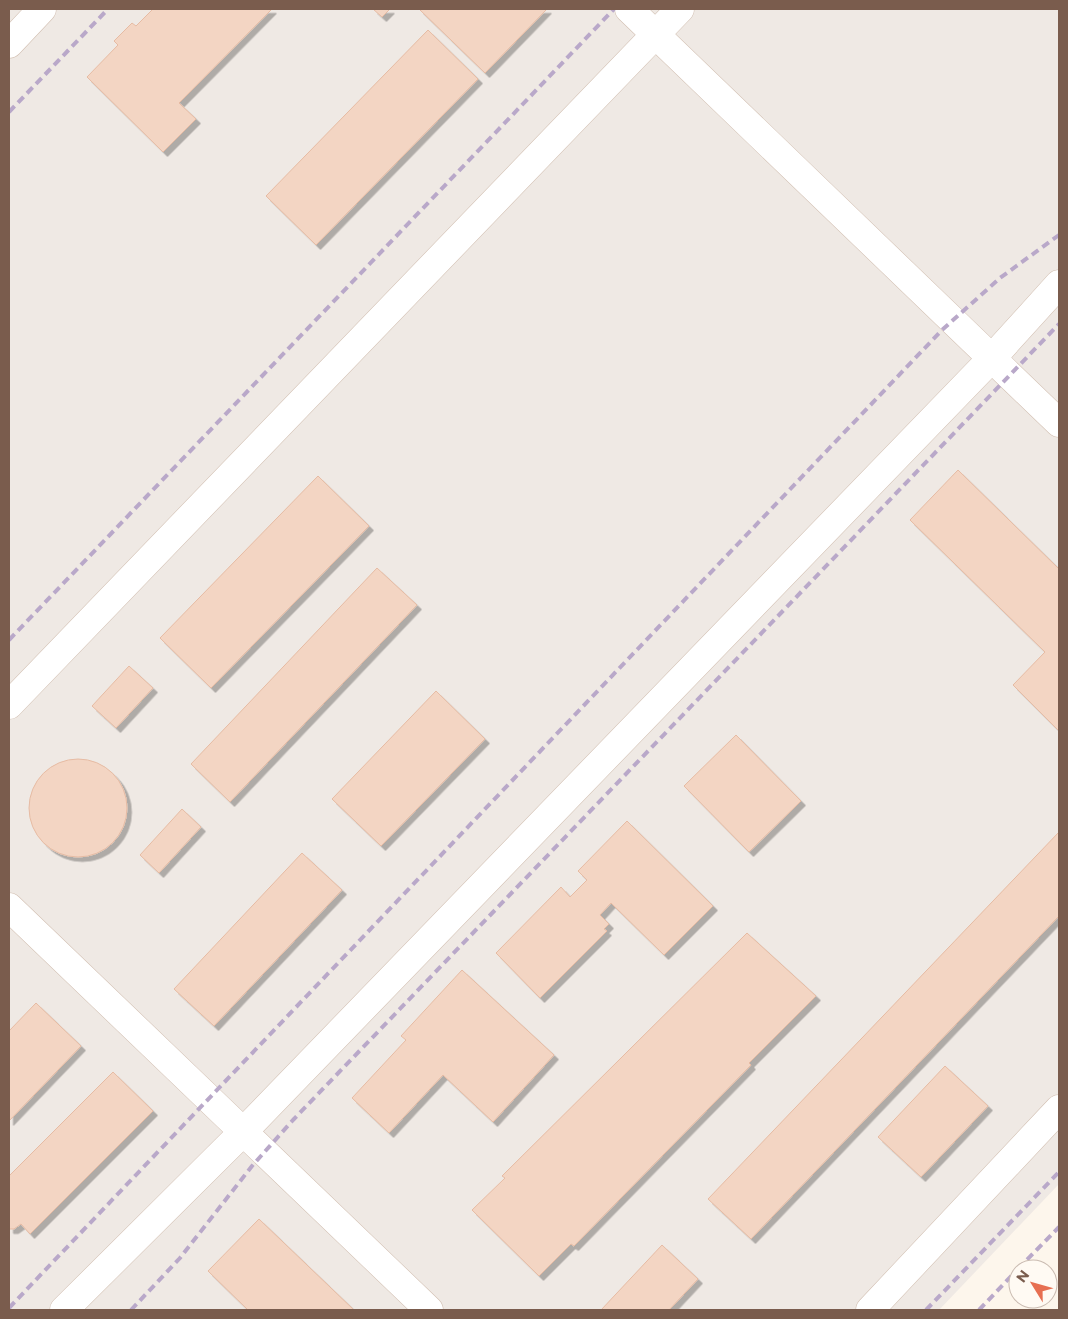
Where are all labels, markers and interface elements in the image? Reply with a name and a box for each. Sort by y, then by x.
north arrow [1008,1259,1058,1309]
text: N [1012,1266,1033,1286]

